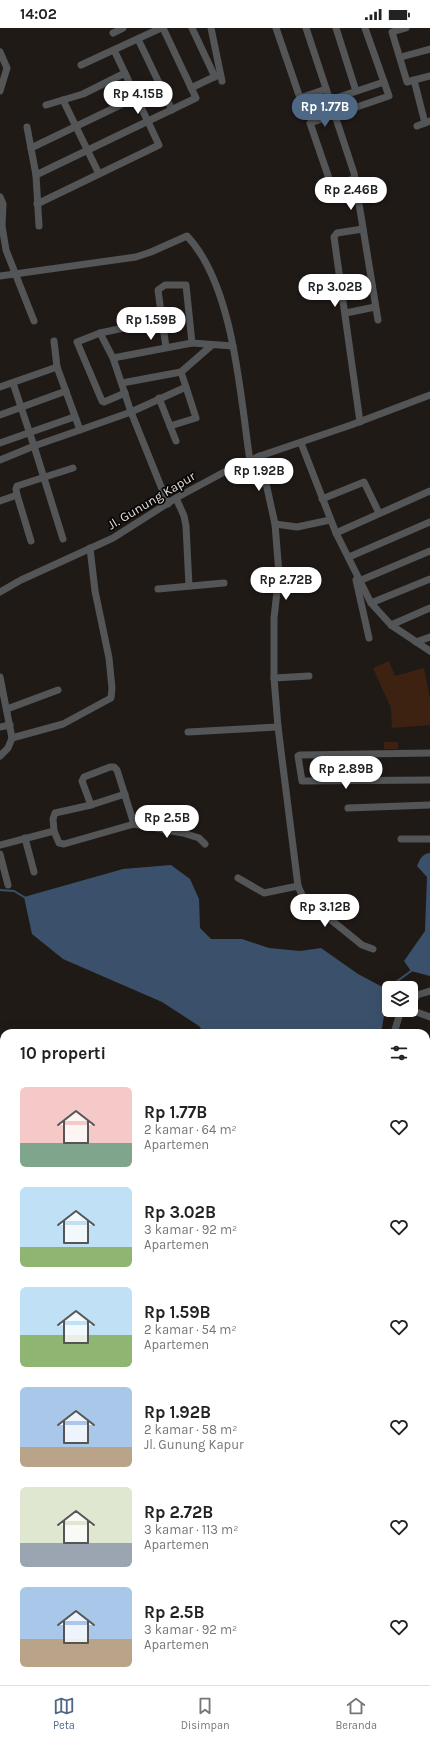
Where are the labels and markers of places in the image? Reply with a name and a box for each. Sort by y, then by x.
pin: Rp 4.15B [97,81,179,115]
pin: Rp 1.77B [284,94,366,128]
pin: Rp 2.46B [310,177,392,211]
pin: Rp 3.02B [294,274,376,308]
pin: Rp 1.59B [110,307,192,341]
pin: Rp 1.92B [218,458,300,492]
pin: Rp 2.72B [245,567,327,601]
pin: Rp 2.89B [305,756,387,790]
pin: Rp 2.5B [130,805,204,839]
pin: Rp 3.12B [284,894,366,928]

